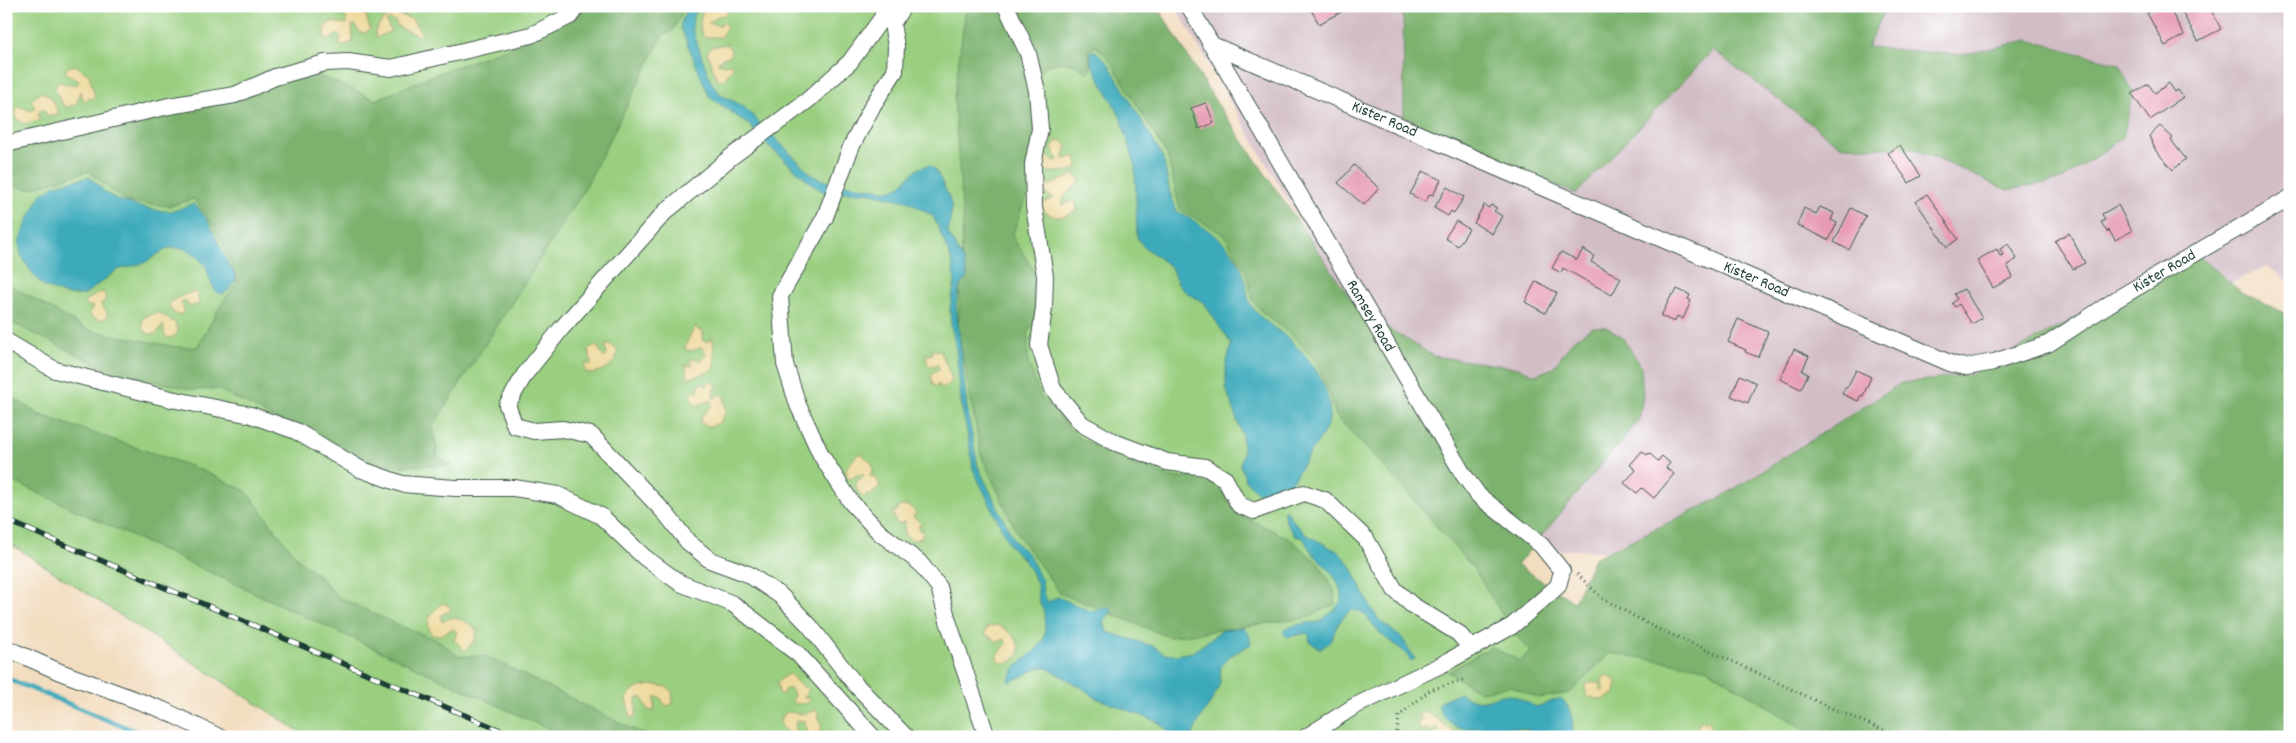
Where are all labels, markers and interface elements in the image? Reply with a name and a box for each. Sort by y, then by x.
street label: Kister Road [1348,95,1421,144]
street label: Kister Road [2129,244,2200,299]
street label: Kister Road [1720,255,1793,304]
street label: Ramsey Road [1340,275,1401,356]

